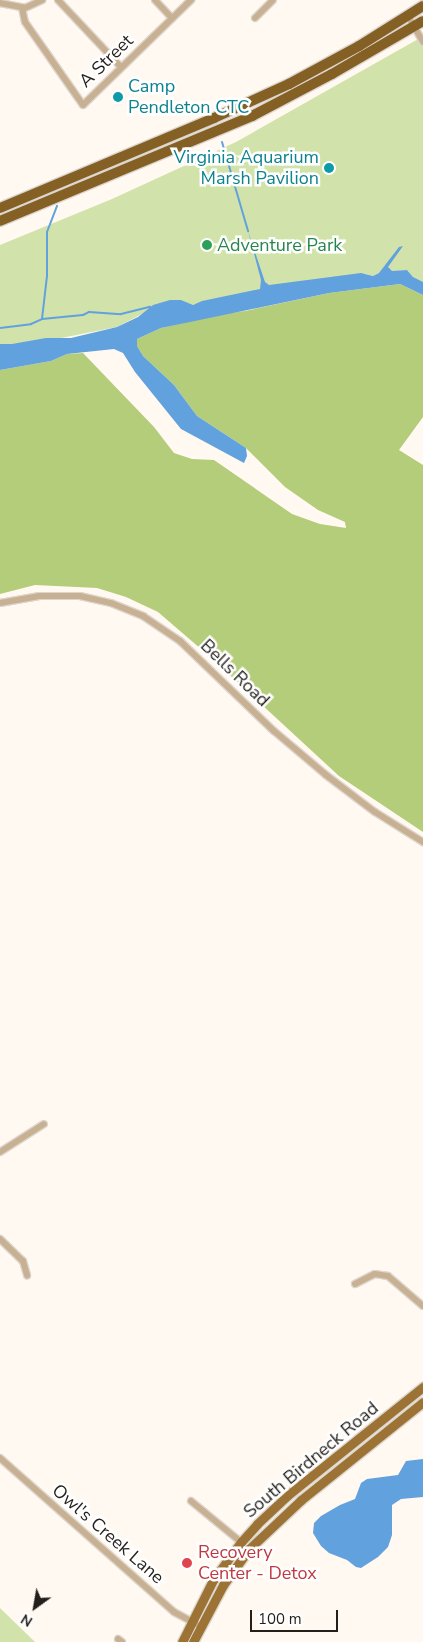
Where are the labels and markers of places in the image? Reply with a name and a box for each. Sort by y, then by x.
place label: Camp Pendleton CTC [128,76,249,118]
marker: Camp Pendleton CTC [112,91,124,103]
place label: Virginia Aquarium Marsh Pavilion [174,147,319,190]
marker: Virginia Aquarium Marsh Pavilion [323,162,335,174]
place label: Adventure Park [217,234,342,256]
marker: Adventure Park [201,239,213,251]
place label: Recovery Center - Detox [198,1542,317,1585]
marker: Recovery Center - Detox [180,1556,194,1570]

